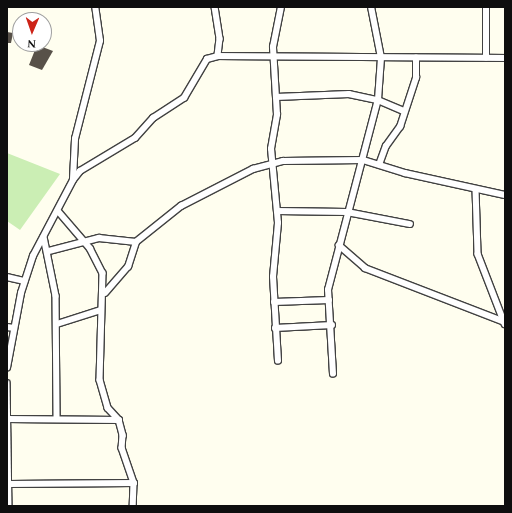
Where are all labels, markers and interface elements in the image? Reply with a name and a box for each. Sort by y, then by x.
north arrow [12,12,52,52]
text: N [27,35,36,52]

